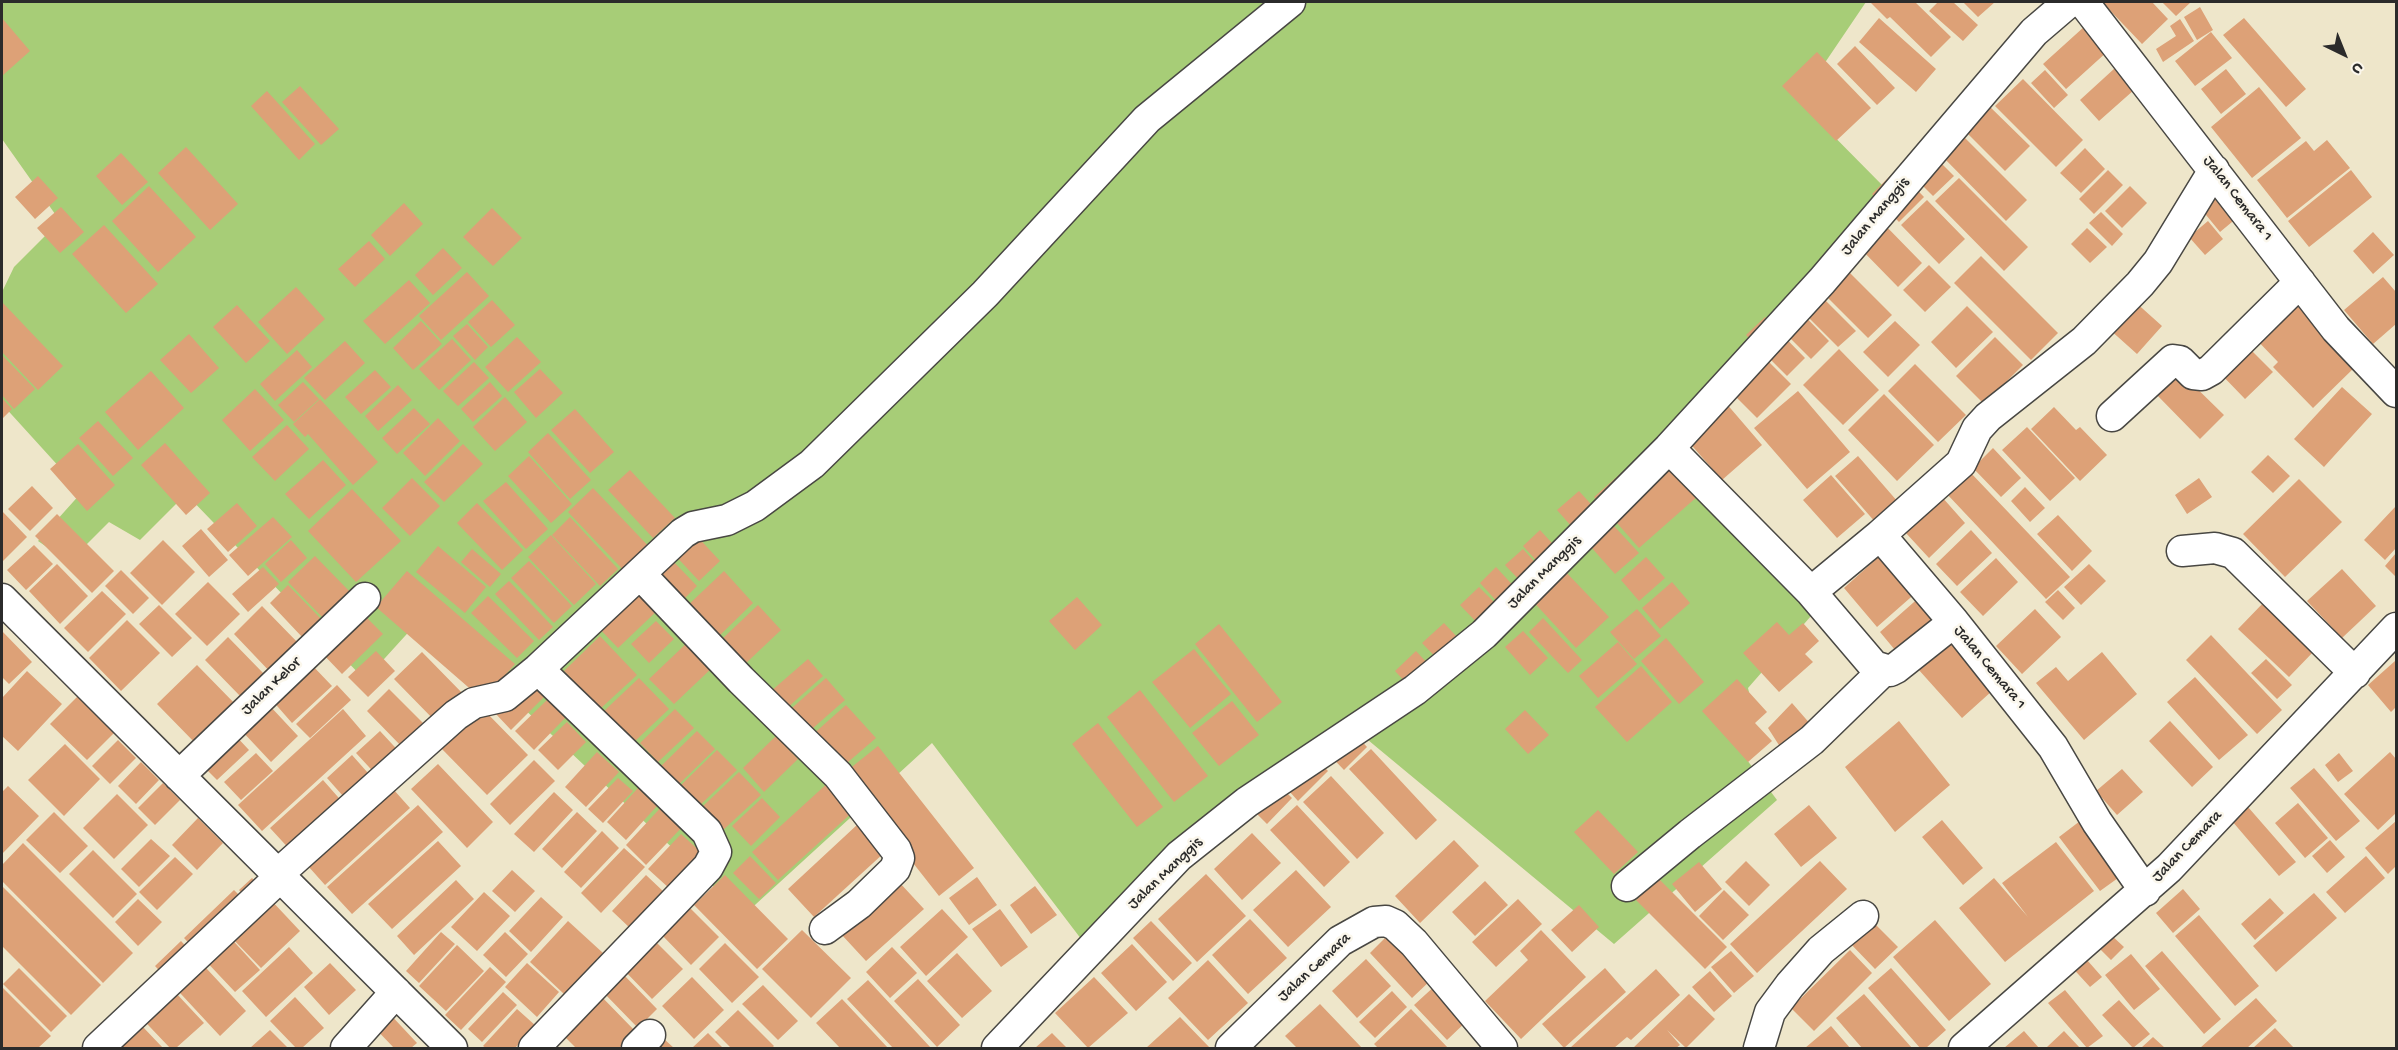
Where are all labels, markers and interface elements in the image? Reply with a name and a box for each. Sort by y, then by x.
north arrow [2314,24,2374,84]
text: U [2347,57,2366,78]
street label: Jalan Cemara 1 [2198,152,2276,246]
street label: Jalan Manggis [1838,174,1914,260]
street label: Jalan Manggis [1504,532,1586,614]
street label: Jalan Cemara 1 [1949,622,2029,714]
street label: Jalan Kelor [238,654,306,720]
street label: Jalan Cemara [2149,807,2227,887]
street label: Jalan Manggis [1125,834,1207,914]
street label: Jalan Cemara [1274,929,1356,1007]

